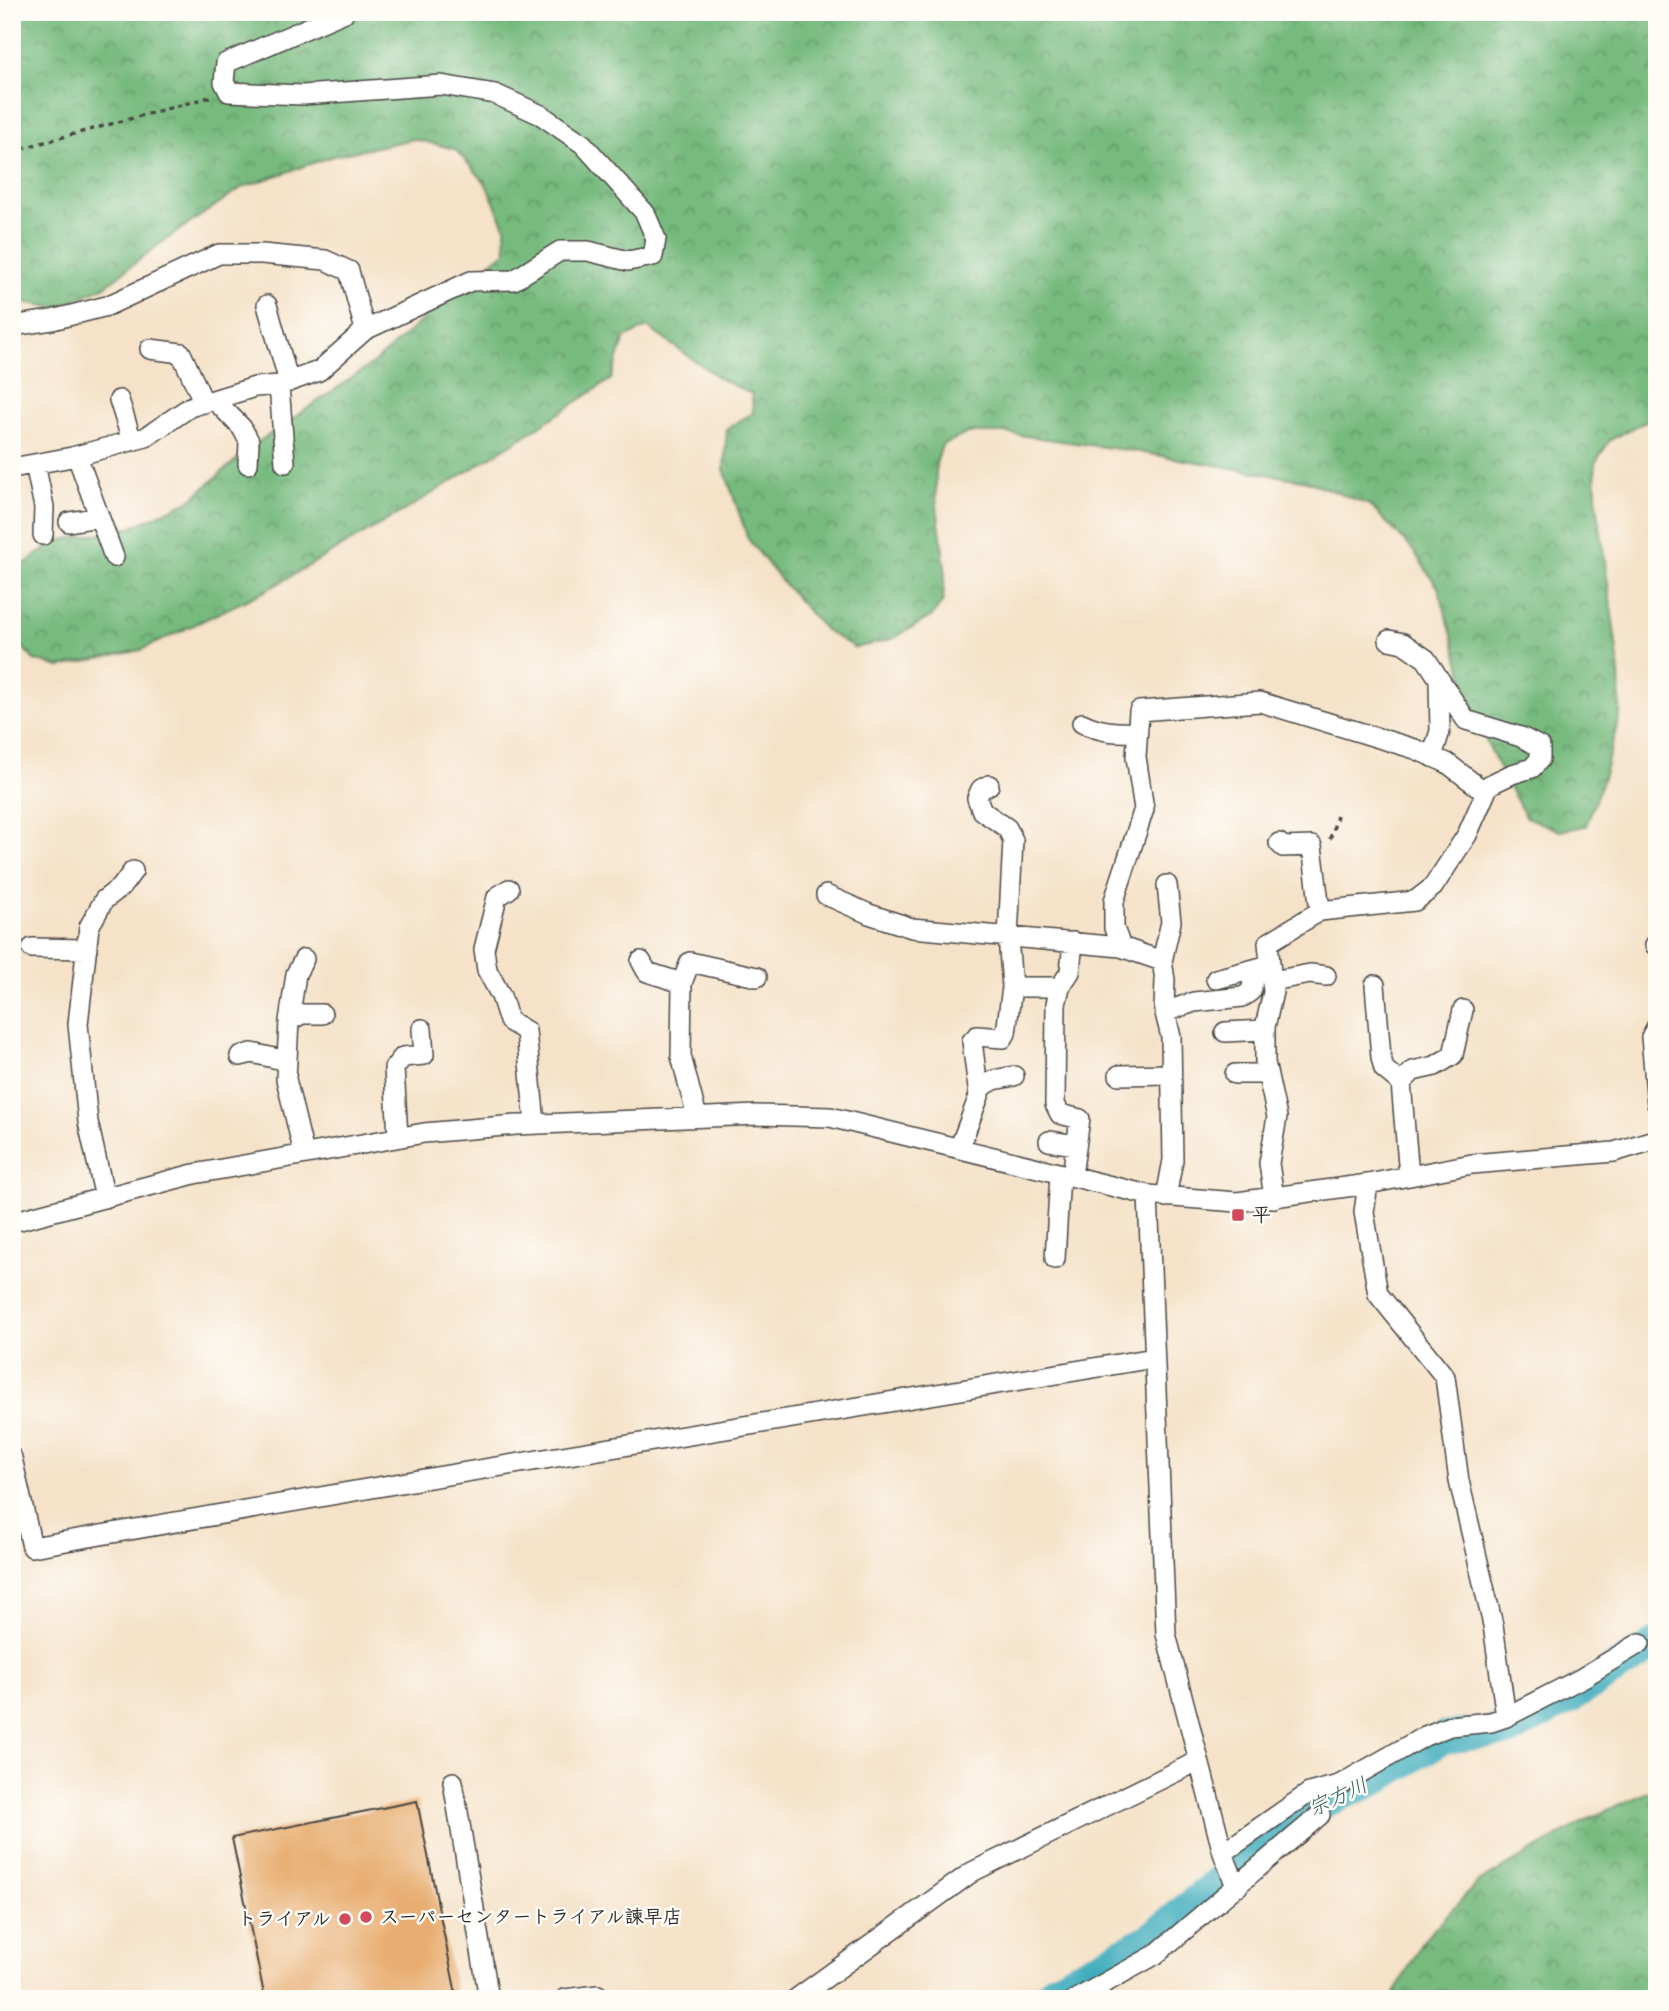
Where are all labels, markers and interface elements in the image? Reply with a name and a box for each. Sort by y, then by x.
place label: 平 [1252,1202,1271,1229]
marker: 平 [1230,1207,1246,1223]
water label: 宗方川 [1303,1771,1373,1823]
place label: スーパーセンタートライアル諫早店 [380,1904,682,1931]
place label: トライアル [238,1906,331,1933]
marker: スーパーセンタートライアル諫早店 [358,1909,374,1925]
marker: トライアル [337,1911,353,1927]

